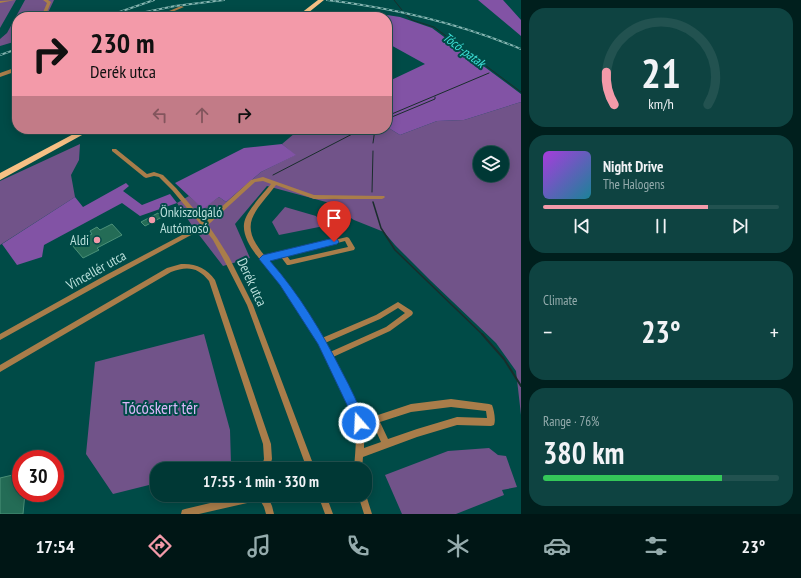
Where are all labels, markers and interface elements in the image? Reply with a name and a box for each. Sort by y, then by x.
text: 230 m [90,24,154,61]
icon: right [24,28,76,80]
water label: Tócó-patak [439,29,490,73]
text: 21 [641,46,681,99]
text: Derék utca [90,60,156,83]
text: km/h [648,94,674,113]
icon: left [149,104,171,126]
icon: ahead [191,104,213,126]
icon: right [233,104,255,126]
map controls [473,146,509,182]
button: layers [473,146,509,182]
text: Night Drive [603,157,663,176]
text: The Halogens [603,176,665,193]
pin [317,201,351,242]
place label: Önkiszolgáló Autómosó [160,203,222,237]
icon: arrive [323,207,345,229]
marker: Önkiszolgáló Autómosó [147,215,157,225]
icon: previous [571,215,593,237]
icon: pause [650,215,672,237]
icon: next [729,215,751,237]
place label: Aldi [70,231,89,249]
marker: Aldi [92,235,102,245]
street label: Vincellér utca [62,246,129,294]
street label: Derék utca [233,255,271,309]
text: Climate [543,292,577,309]
text: 23° [641,312,681,351]
text: − [543,318,552,346]
text: + [770,318,779,346]
park label: Tócóskert tér [122,397,198,419]
position arrow [338,402,380,444]
text: Range · 76% [543,413,599,430]
text: 380 km [543,433,624,472]
speed limit sign: 30 [12,450,64,502]
text: 17:55 · 1 min · 330 m [203,472,319,491]
icon: directions [146,532,174,560]
icon: music [245,532,273,560]
icon: phone [344,532,372,560]
icon: climate [444,532,472,560]
icon: car [543,532,571,560]
icon: filters [642,532,670,560]
text: 17:54 [36,535,75,558]
text: 23° [742,535,765,558]

